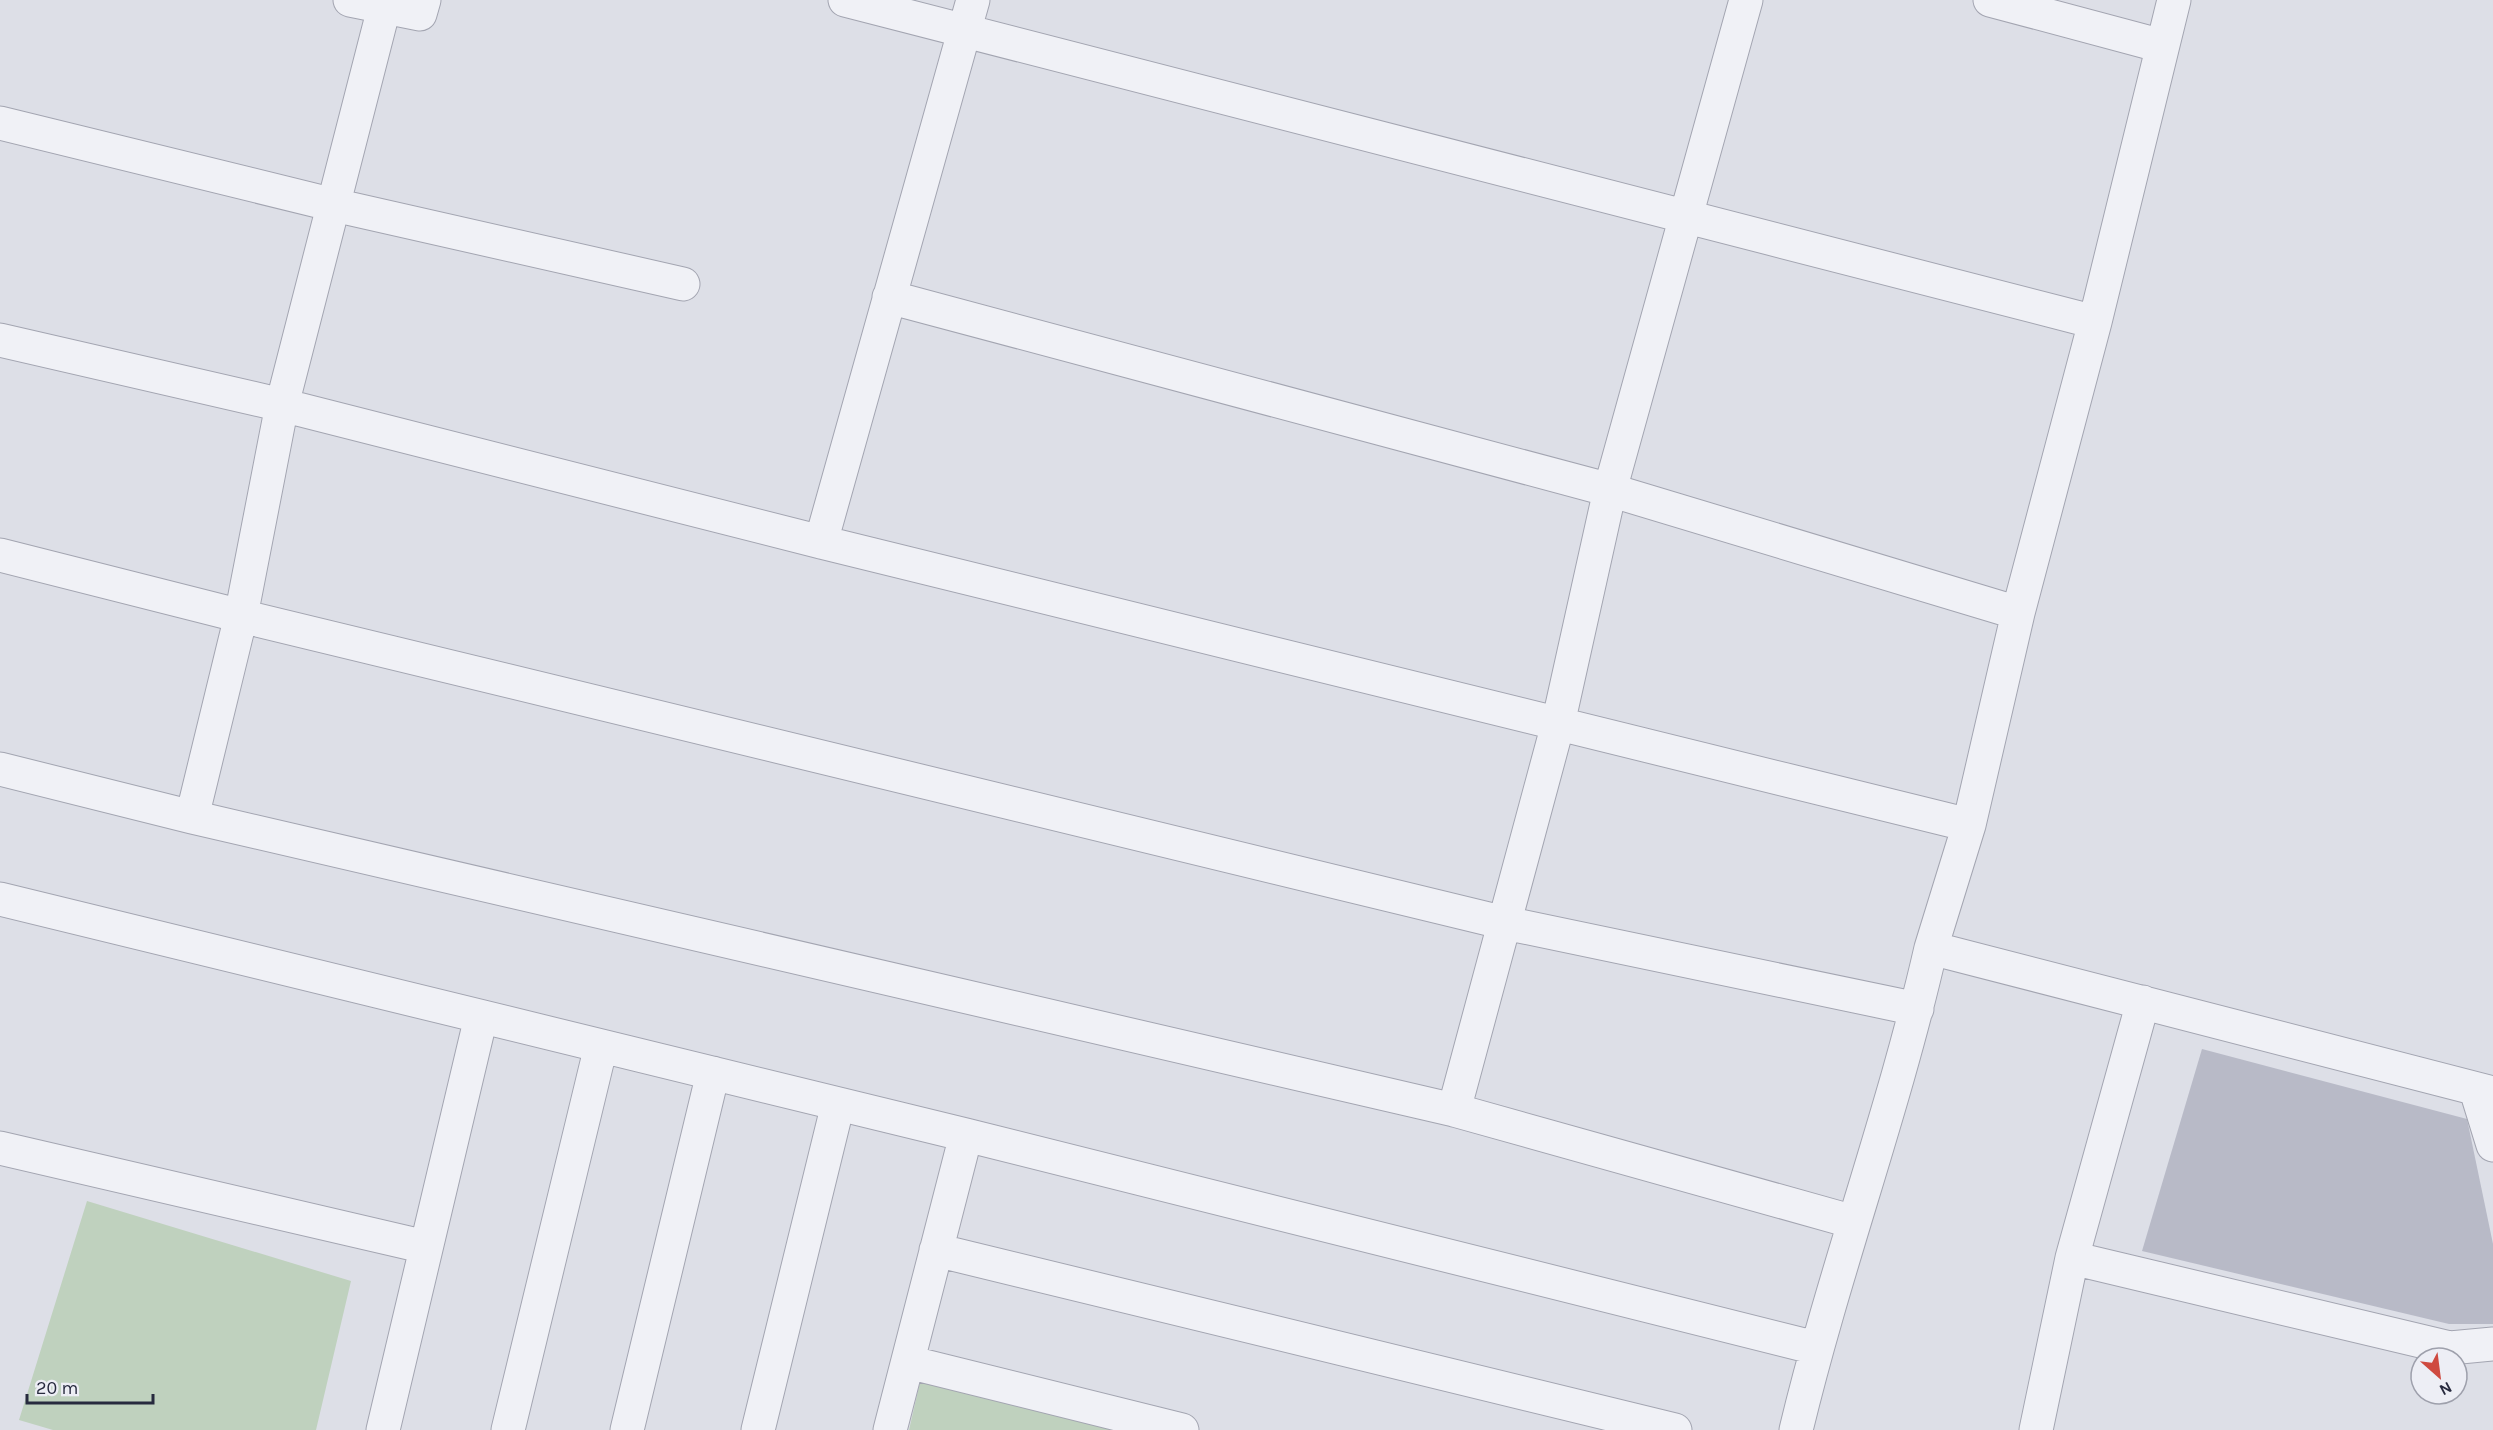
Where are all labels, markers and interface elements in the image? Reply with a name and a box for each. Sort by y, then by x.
north arrow [2409,1346,2469,1406]
scale bar [27,1367,153,1405]
text: 20 m [36,1377,78,1399]
text: N [2436,1378,2455,1400]

